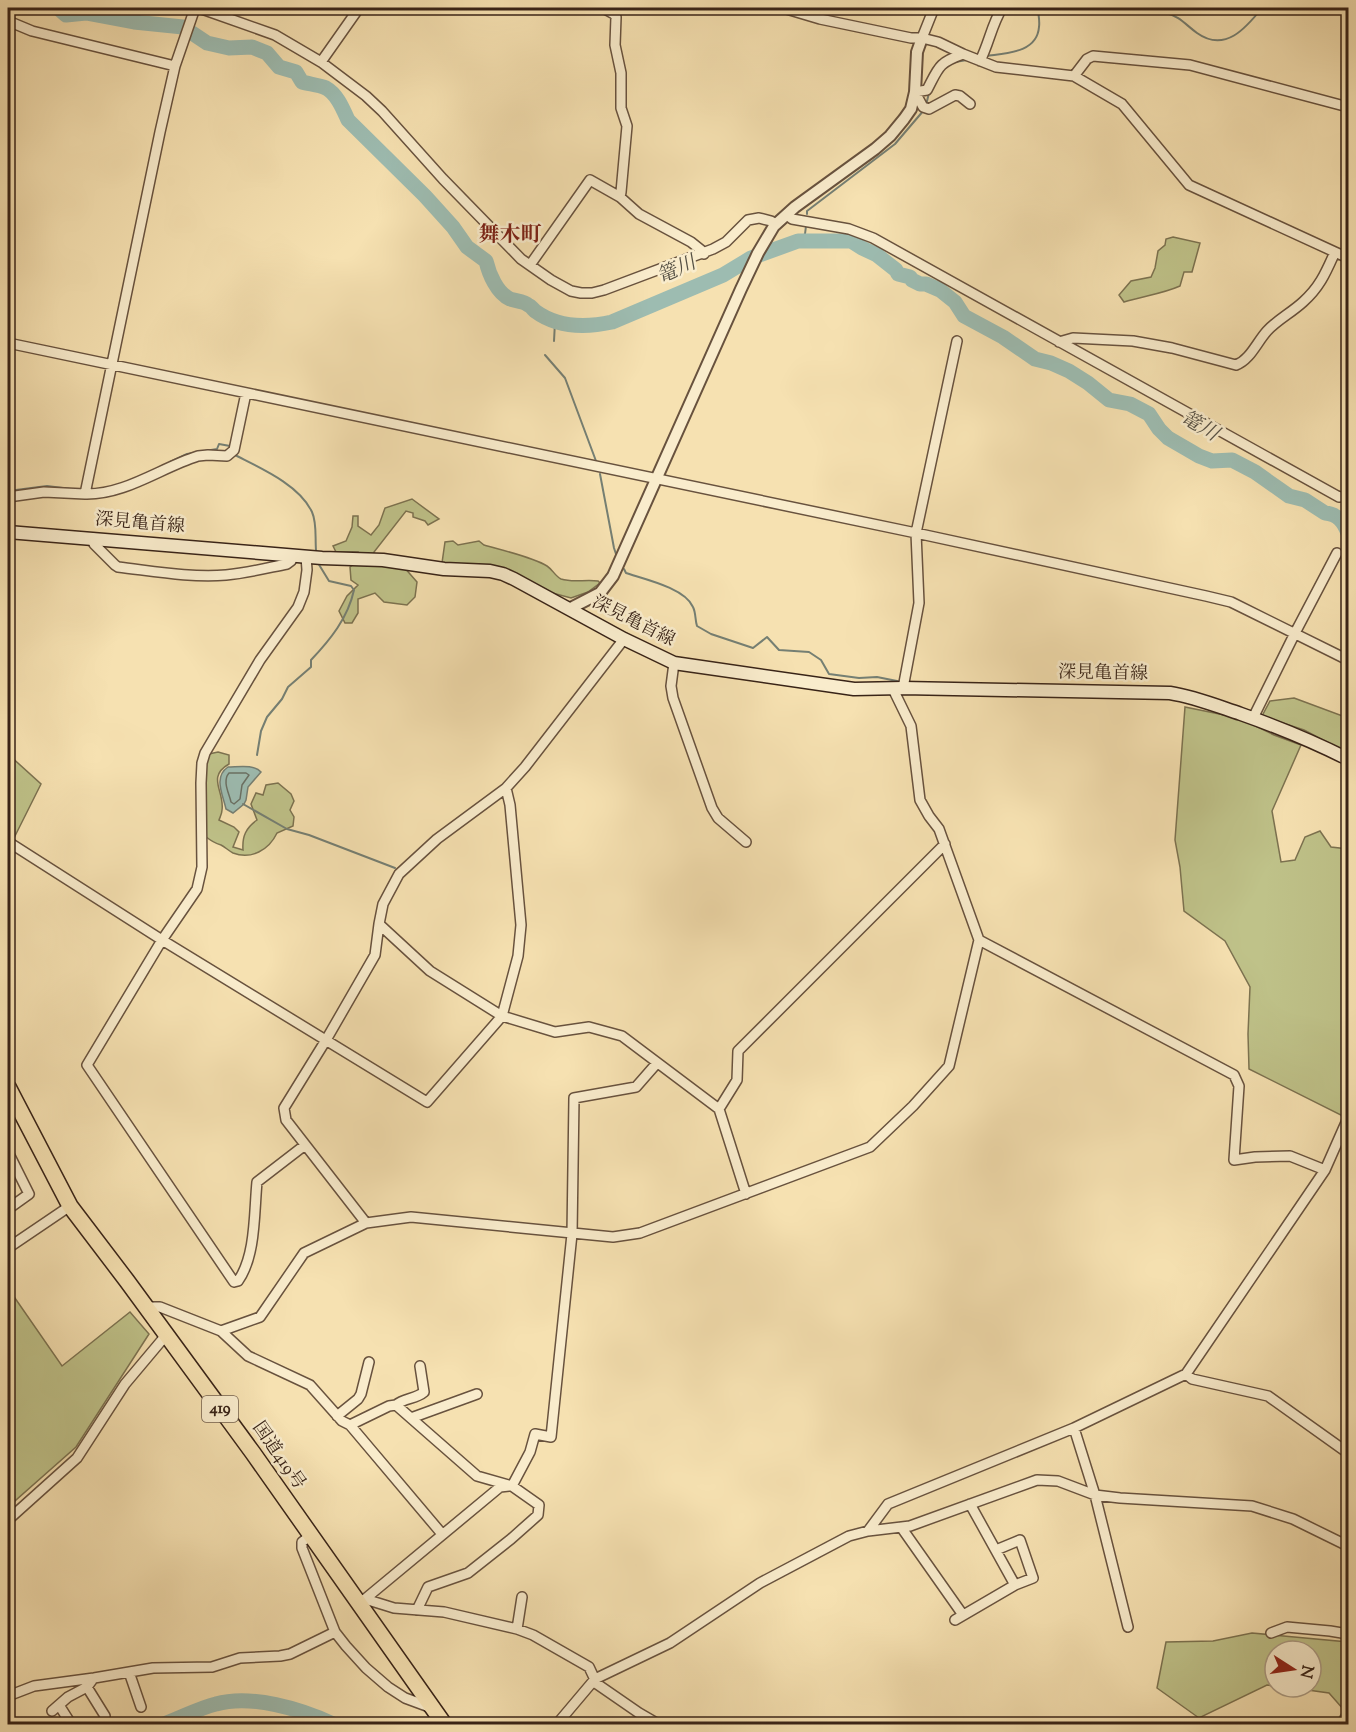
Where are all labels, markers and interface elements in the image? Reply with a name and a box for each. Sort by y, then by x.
district label: 舞木町 [479,221,542,251]
water label: 篭川 [653,249,703,292]
water label: 篭川 [1174,404,1225,451]
street label: 深見亀首線 [94,507,186,541]
street label: 深見亀首線 [587,590,679,654]
street label: 深見亀首線 [1058,660,1148,688]
road number: 419 [202,1396,238,1422]
street label: 国道419号 [245,1417,311,1495]
north arrow [1263,1639,1323,1699]
text: N [1293,1663,1318,1680]

